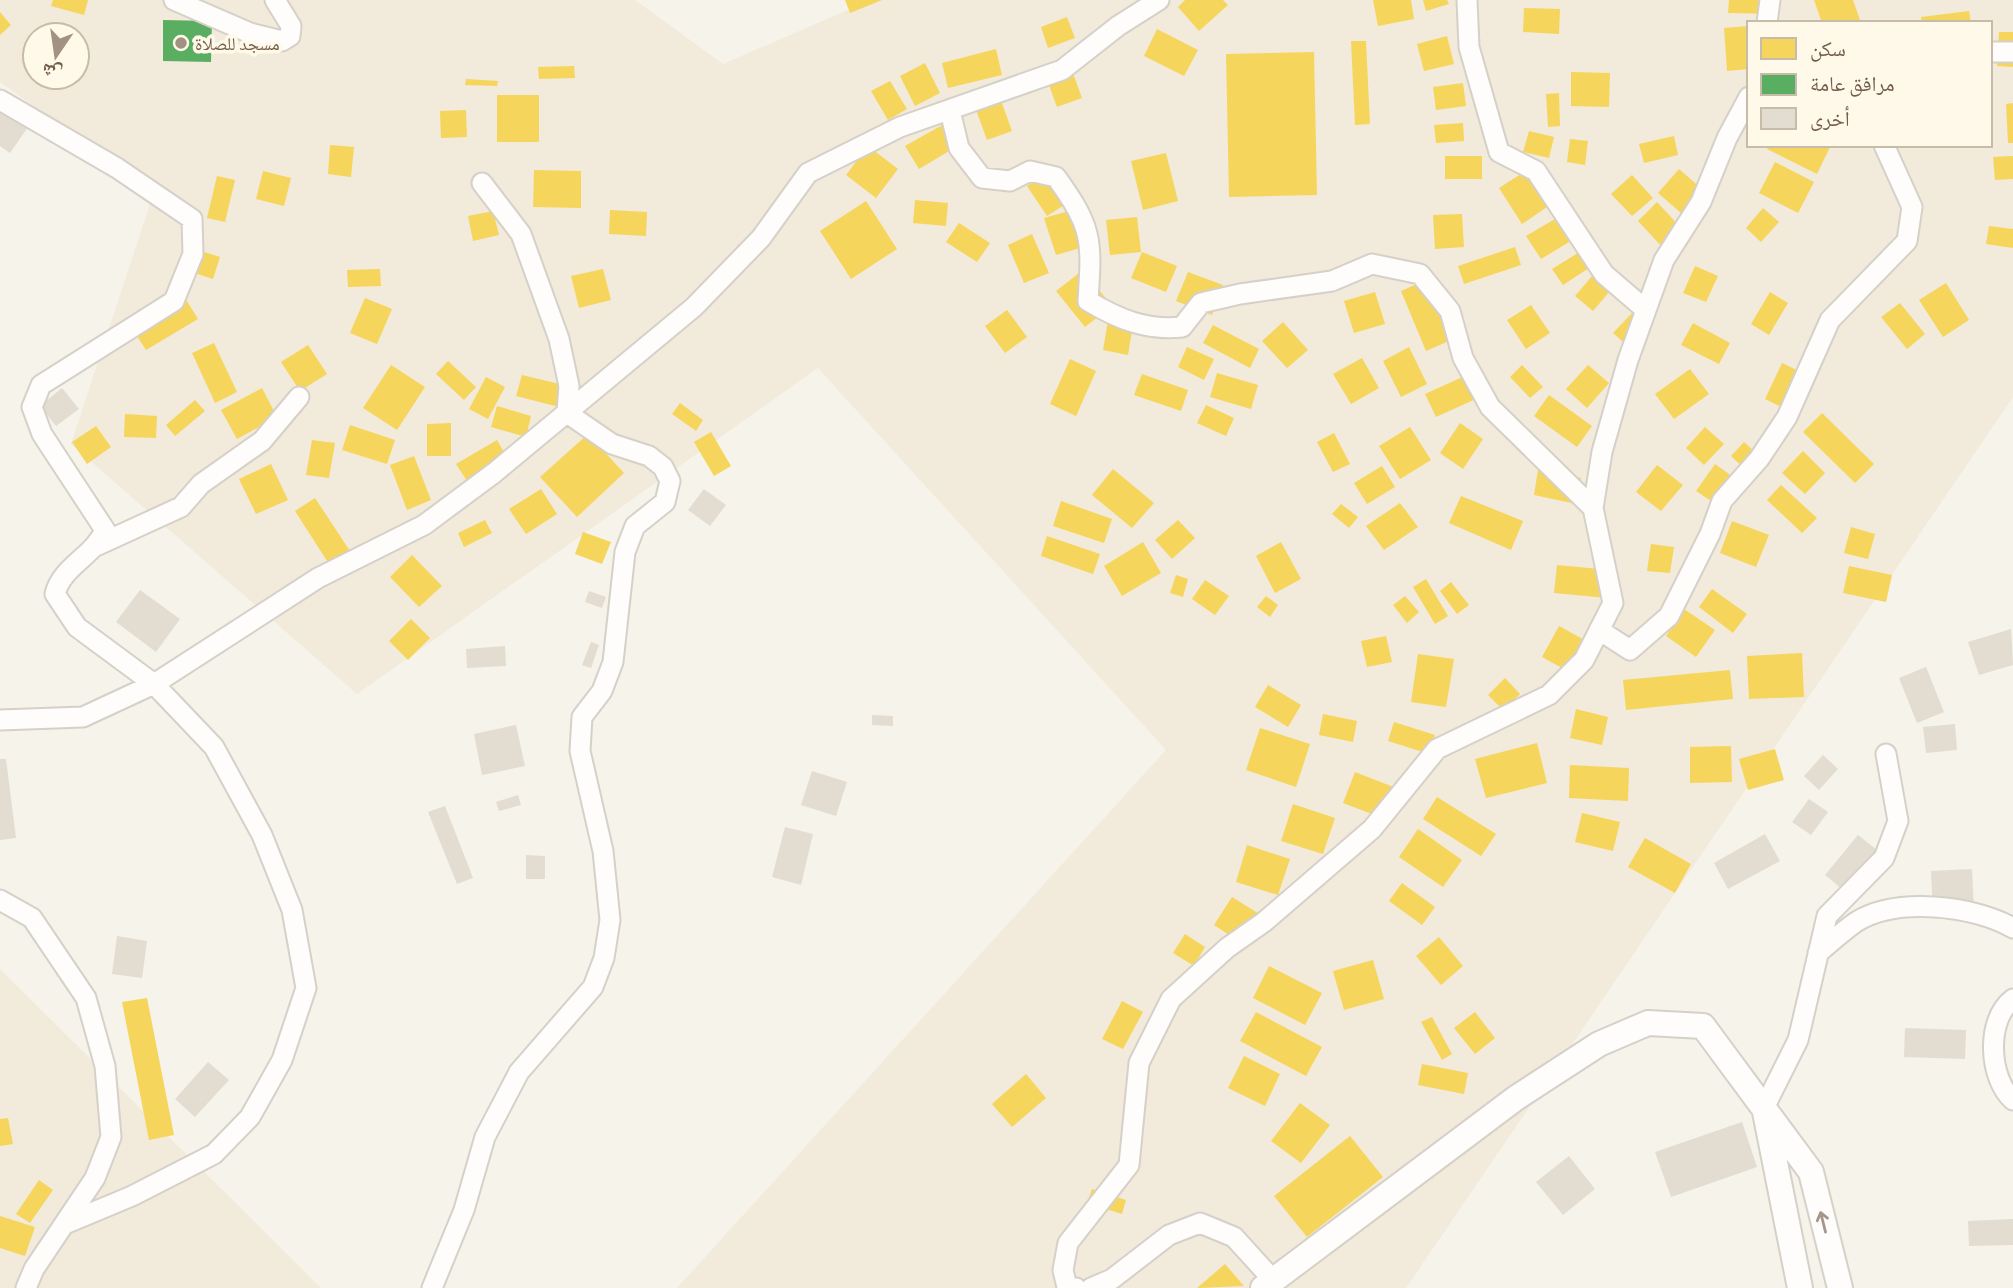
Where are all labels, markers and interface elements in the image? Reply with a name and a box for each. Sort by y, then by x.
north arrow [21,21,91,91]
legend [1747,21,1992,147]
place label: مسجد للصلاة [195,31,280,55]
text: سكن [1810,34,1846,62]
marker: مسجد للصلاة [173,35,189,51]
text: ش [39,58,65,87]
text: مرافق عامة [1810,69,1895,97]
text: أخرى [1810,104,1850,132]
one-way arrow [1816,1211,1829,1234]

